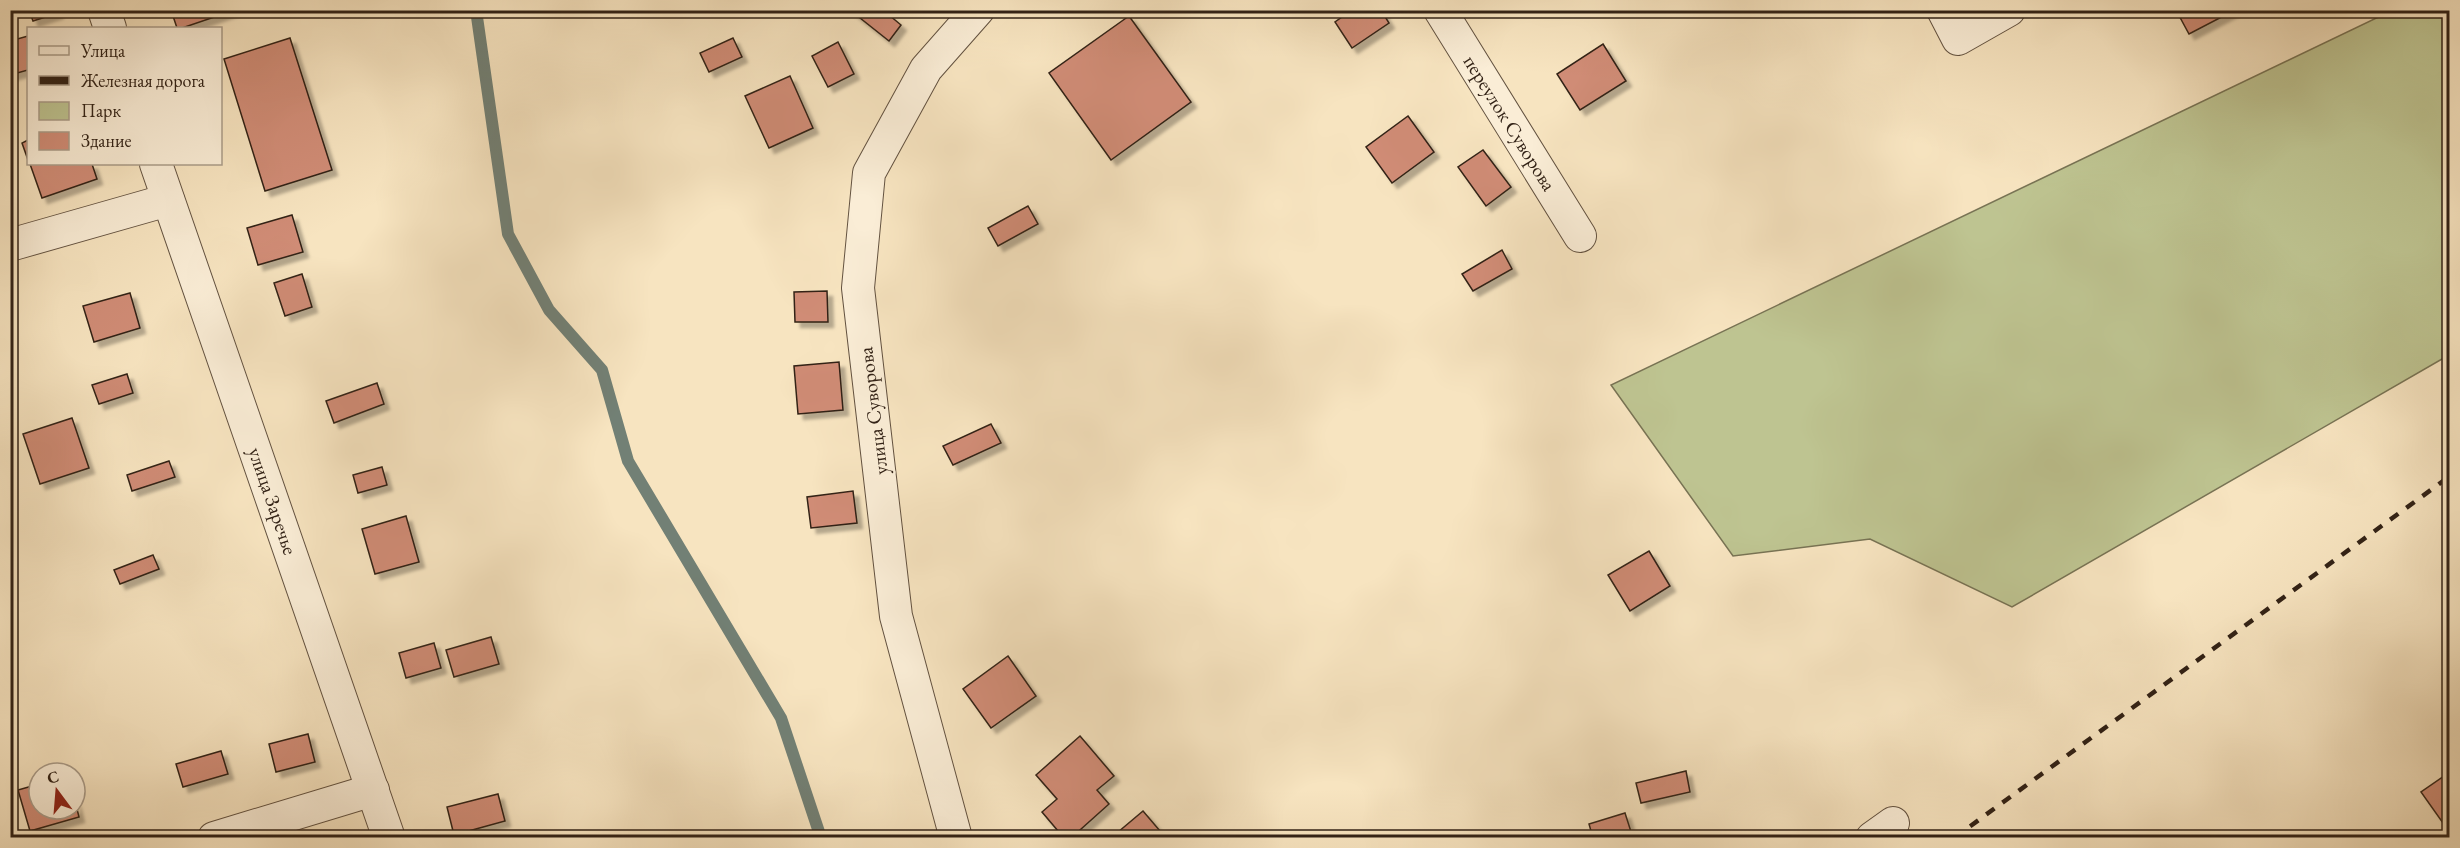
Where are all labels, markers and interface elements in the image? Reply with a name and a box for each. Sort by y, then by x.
legend [27,27,222,165]
text: Улица [80,39,126,62]
street label: переулок Суворова [1458,50,1562,196]
text: Железная дорога [80,69,206,92]
text: Парк [81,99,121,122]
text: Здание [81,129,131,152]
street label: улица Суворова [852,345,894,476]
street label: улица Заречье [242,444,304,558]
north arrow [27,761,87,821]
text: С [45,765,61,789]

